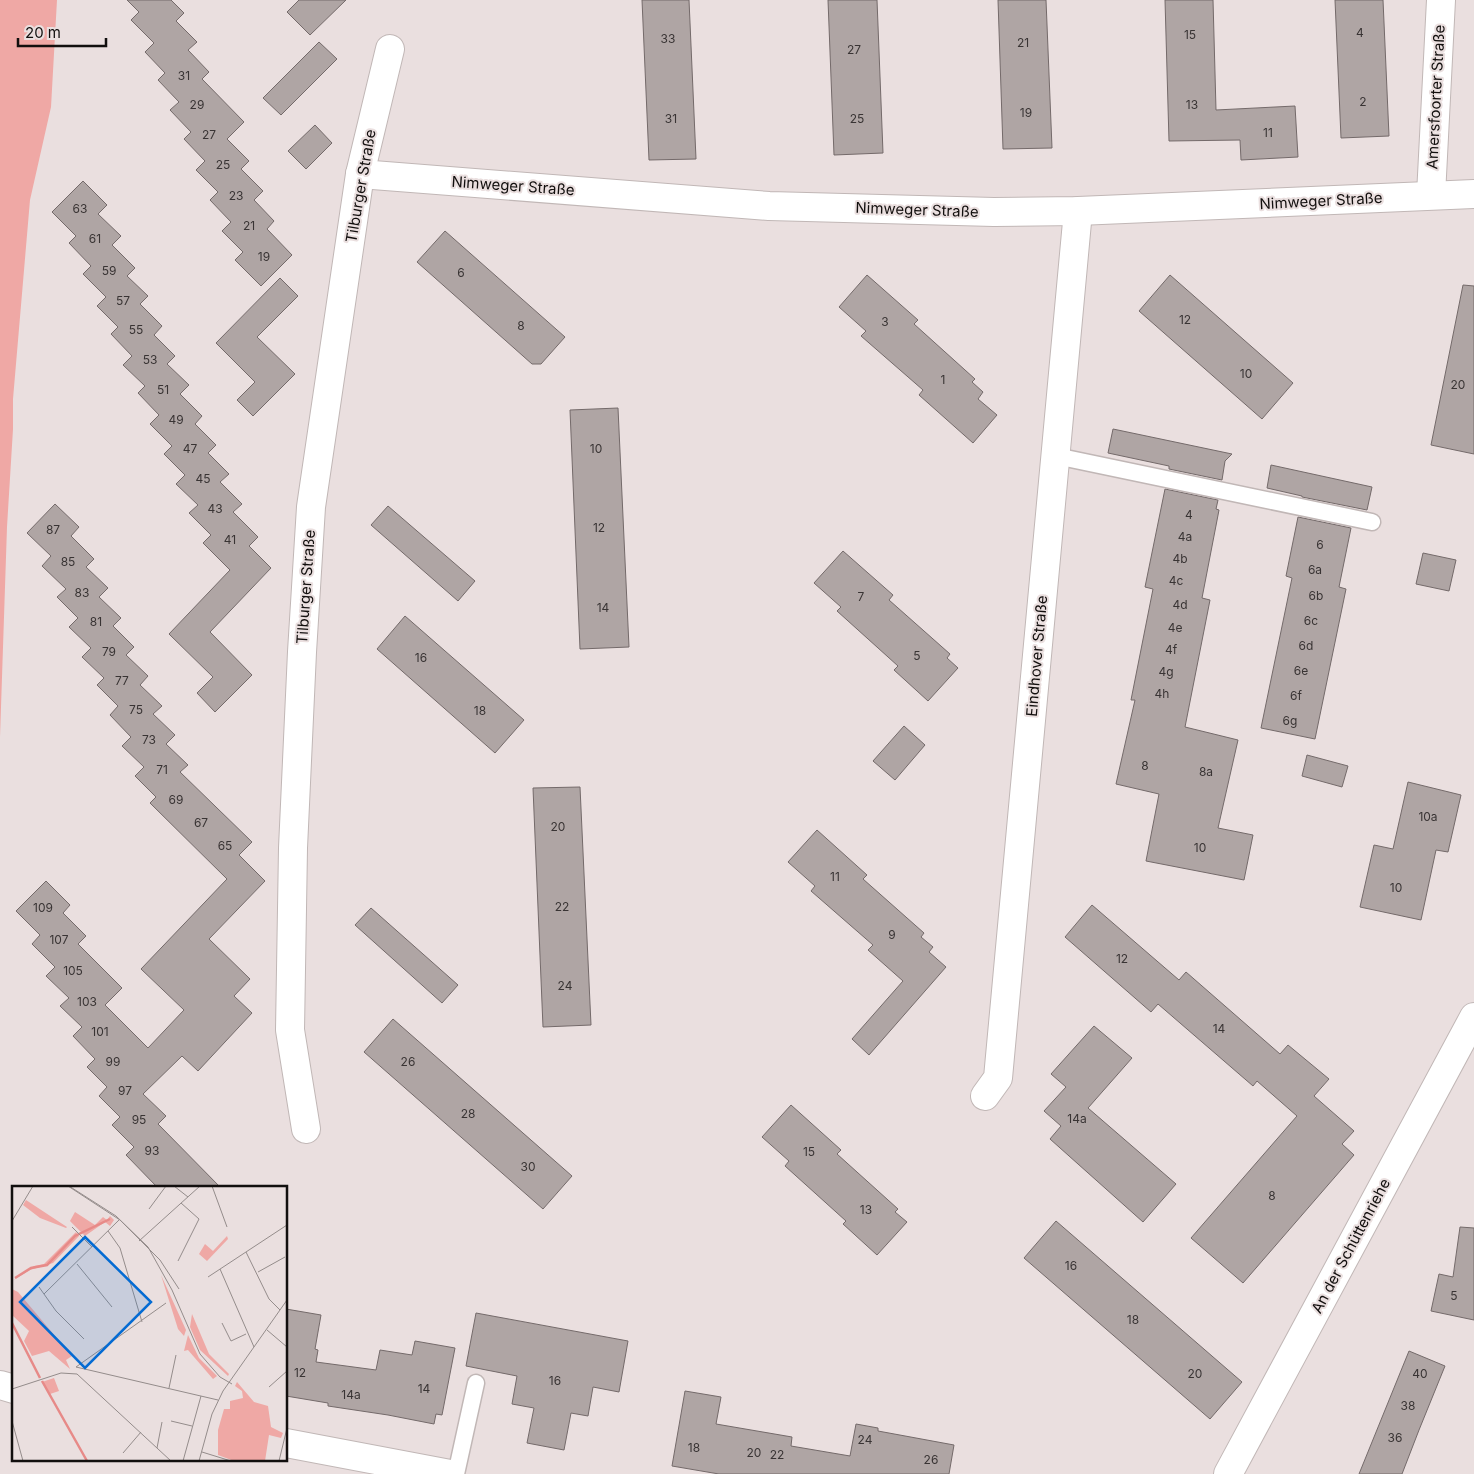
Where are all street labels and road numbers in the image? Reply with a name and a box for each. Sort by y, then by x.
street label: Amersfoorter Straße [1422,24,1449,170]
street label: Tilburger Straße [341,128,380,244]
street label: Nimweger Straße [451,172,575,199]
street label: Nimweger Straße [1259,188,1383,213]
street label: Nimweger Straße [855,198,979,221]
street label: Tilburger Straße [292,529,319,645]
street label: Eindhover Straße [1022,595,1051,717]
street label: An der Schüttenriehe [1307,1175,1394,1316]

